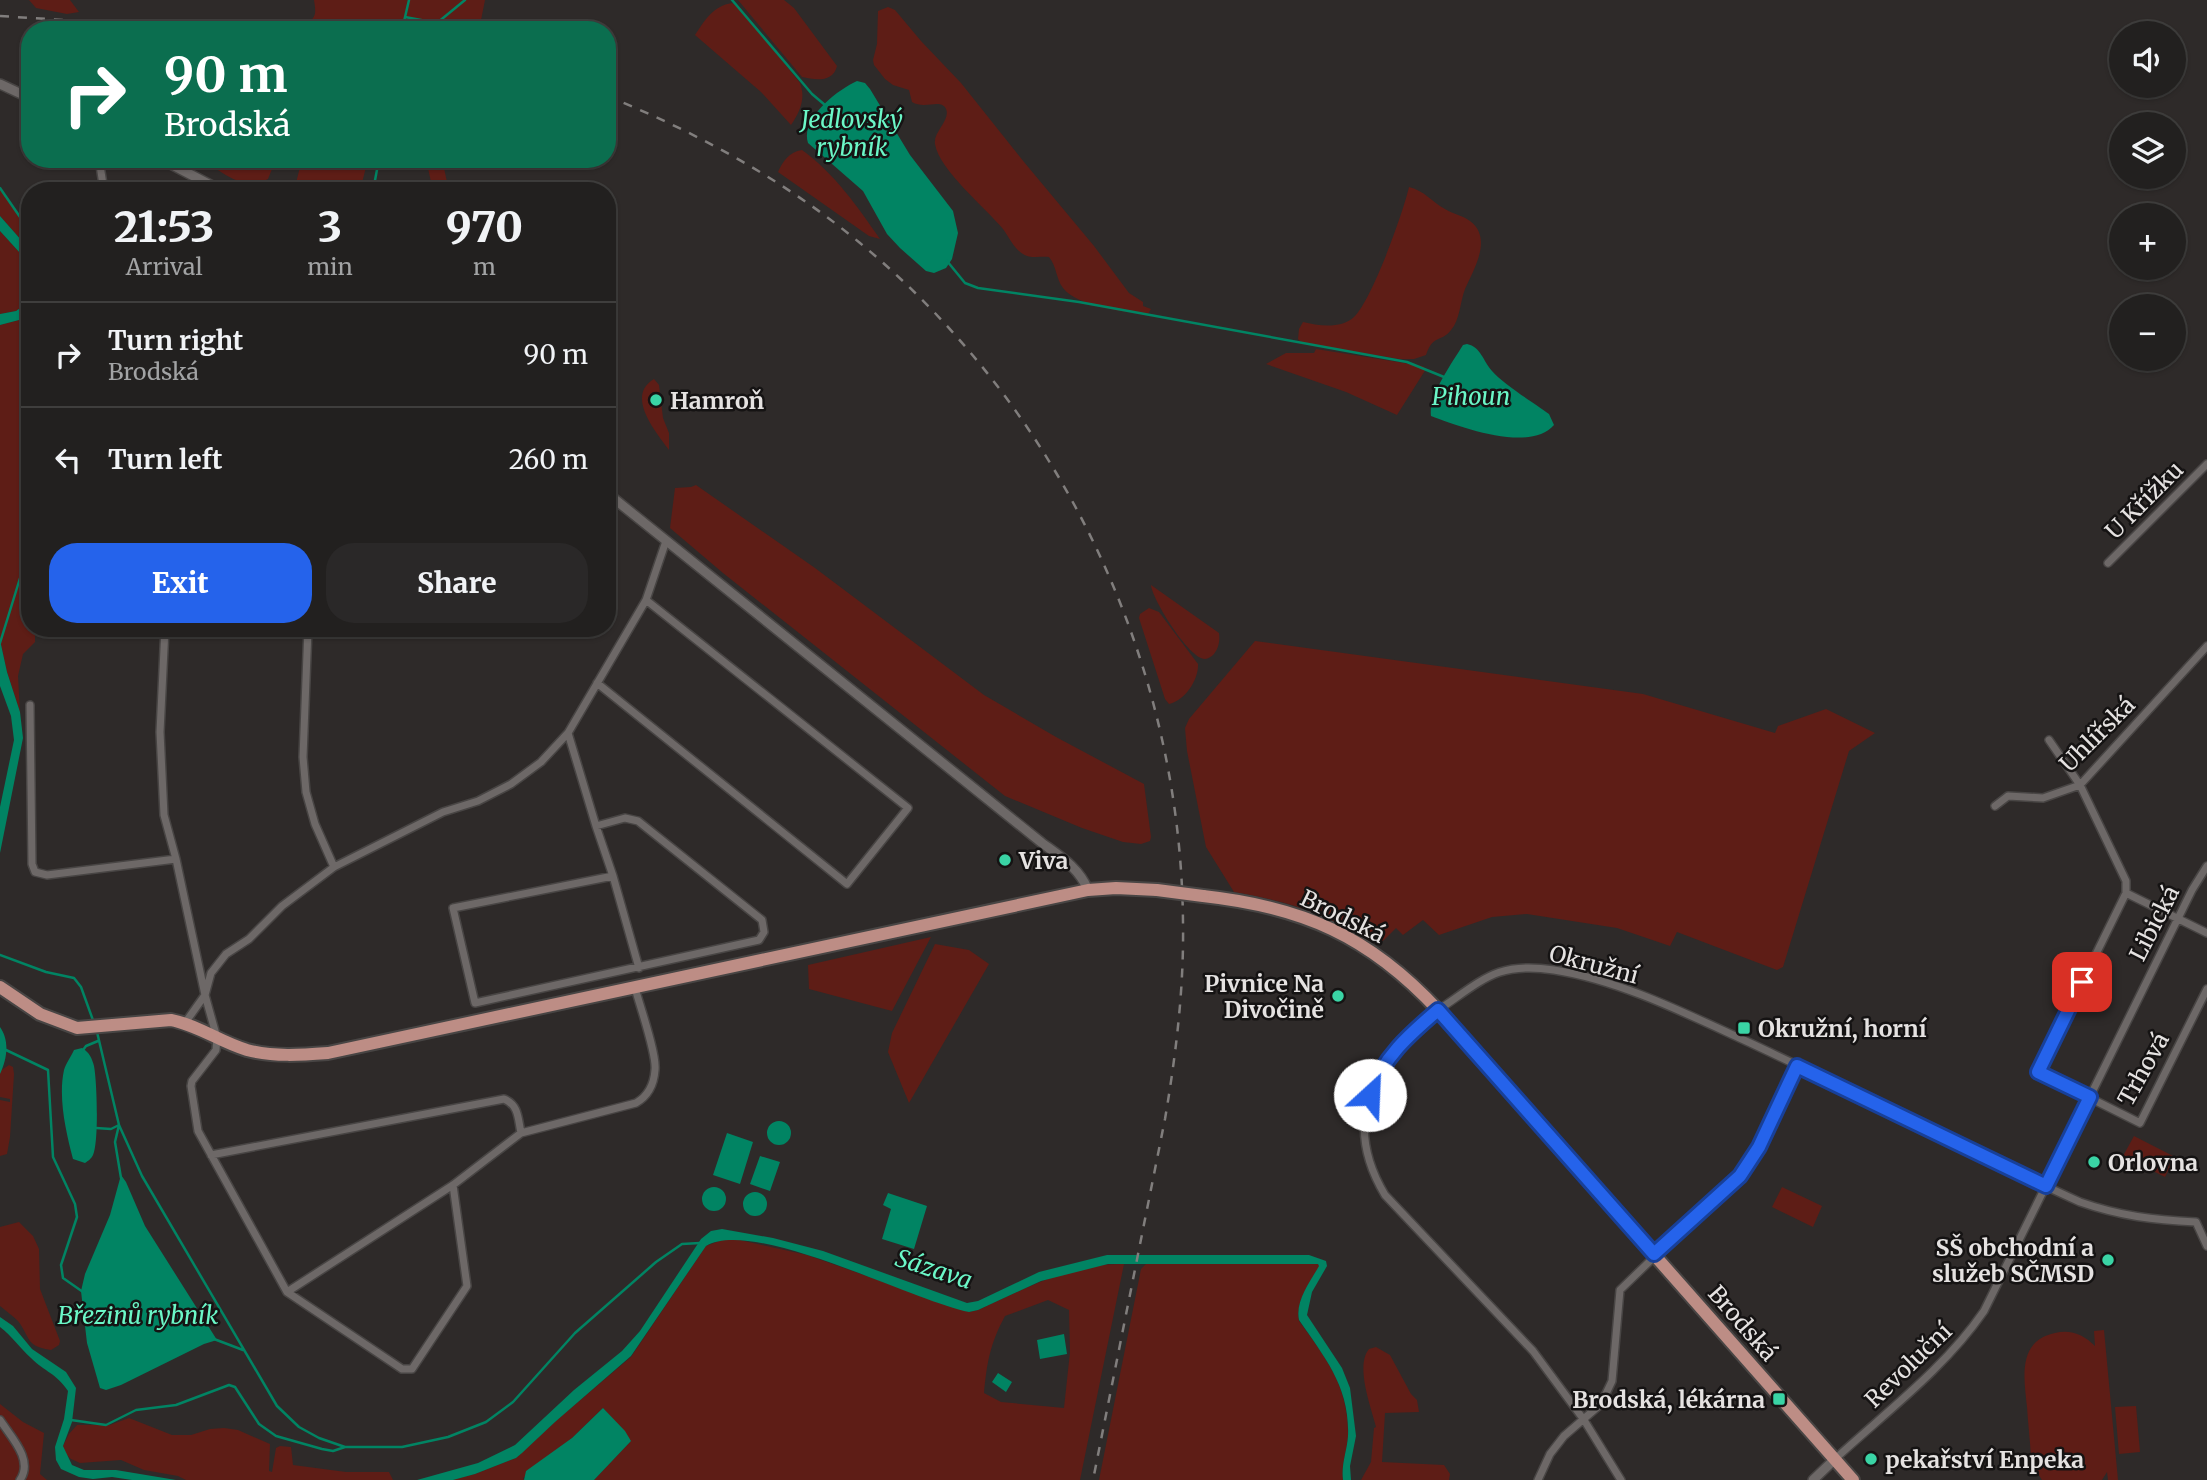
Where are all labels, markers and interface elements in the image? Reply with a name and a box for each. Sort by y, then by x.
map controls [2109,21,2186,371]
button: sound [2109,21,2186,98]
text: 90 m [164,44,288,105]
icon: right [49,49,140,140]
water label: Jedlovský rybník [798,104,903,163]
text: Brodská [164,105,290,145]
button: layers [2109,112,2186,189]
text: 21:53 [114,201,214,253]
text: 3 [318,201,342,253]
text: 970 [446,201,523,253]
button: + [2109,203,2186,280]
text: Arrival [126,252,203,281]
text: min [307,252,353,281]
text: m [473,252,496,281]
button: − [2109,294,2186,371]
text: Turn right [108,324,243,357]
icon: right [49,336,87,374]
text: 90 m [524,338,588,371]
text: Brodská [108,357,199,386]
water label: Pihoun [1432,381,1510,412]
place label: Hamroň [670,386,765,415]
marker: Hamroň [648,392,664,408]
icon: left [49,441,87,479]
text: Turn left [108,443,222,476]
text: 260 m [509,443,588,476]
street label: U Křížku [2099,455,2189,545]
button: Exit [49,543,312,623]
button: Share [326,543,588,623]
street label: Uhlířská [2053,690,2141,778]
place label: Viva [1018,846,1068,875]
marker: Viva [997,852,1013,868]
street label: Libická [2123,881,2185,965]
street label: Brodská [1296,883,1390,949]
street label: Okružní [1546,938,1642,990]
pin [2052,952,2112,1012]
icon: arrive [2063,963,2101,1001]
place label: Pivnice Na Divočině [1204,969,1324,1024]
marker: Pivnice Na Divočině [1330,988,1346,1004]
place label: Okružní, horní [1758,1014,1928,1044]
marker: Okružní, horní [1736,1020,1752,1036]
street label: Trhová [2111,1027,2175,1111]
position arrow [1333,1058,1407,1132]
place label: Orlovna [2108,1148,2198,1177]
marker: Orlovna [2086,1154,2102,1170]
place label: SŠ obchodní a služeb SČMSD [1932,1233,2094,1288]
water label: Sázava [892,1242,976,1296]
marker: SŠ obchodní a služeb SČMSD [2100,1252,2116,1268]
street label: Brodská [1702,1279,1784,1367]
water label: Březinů rybník [58,1300,218,1331]
street label: Revoluční [1859,1316,1958,1413]
place label: Brodská, lékárna [1572,1385,1765,1415]
marker: Brodská, lékárna [1771,1391,1787,1407]
place label: pekařství Enpeka [1885,1445,2084,1474]
marker: pekařství Enpeka [1863,1451,1879,1467]

